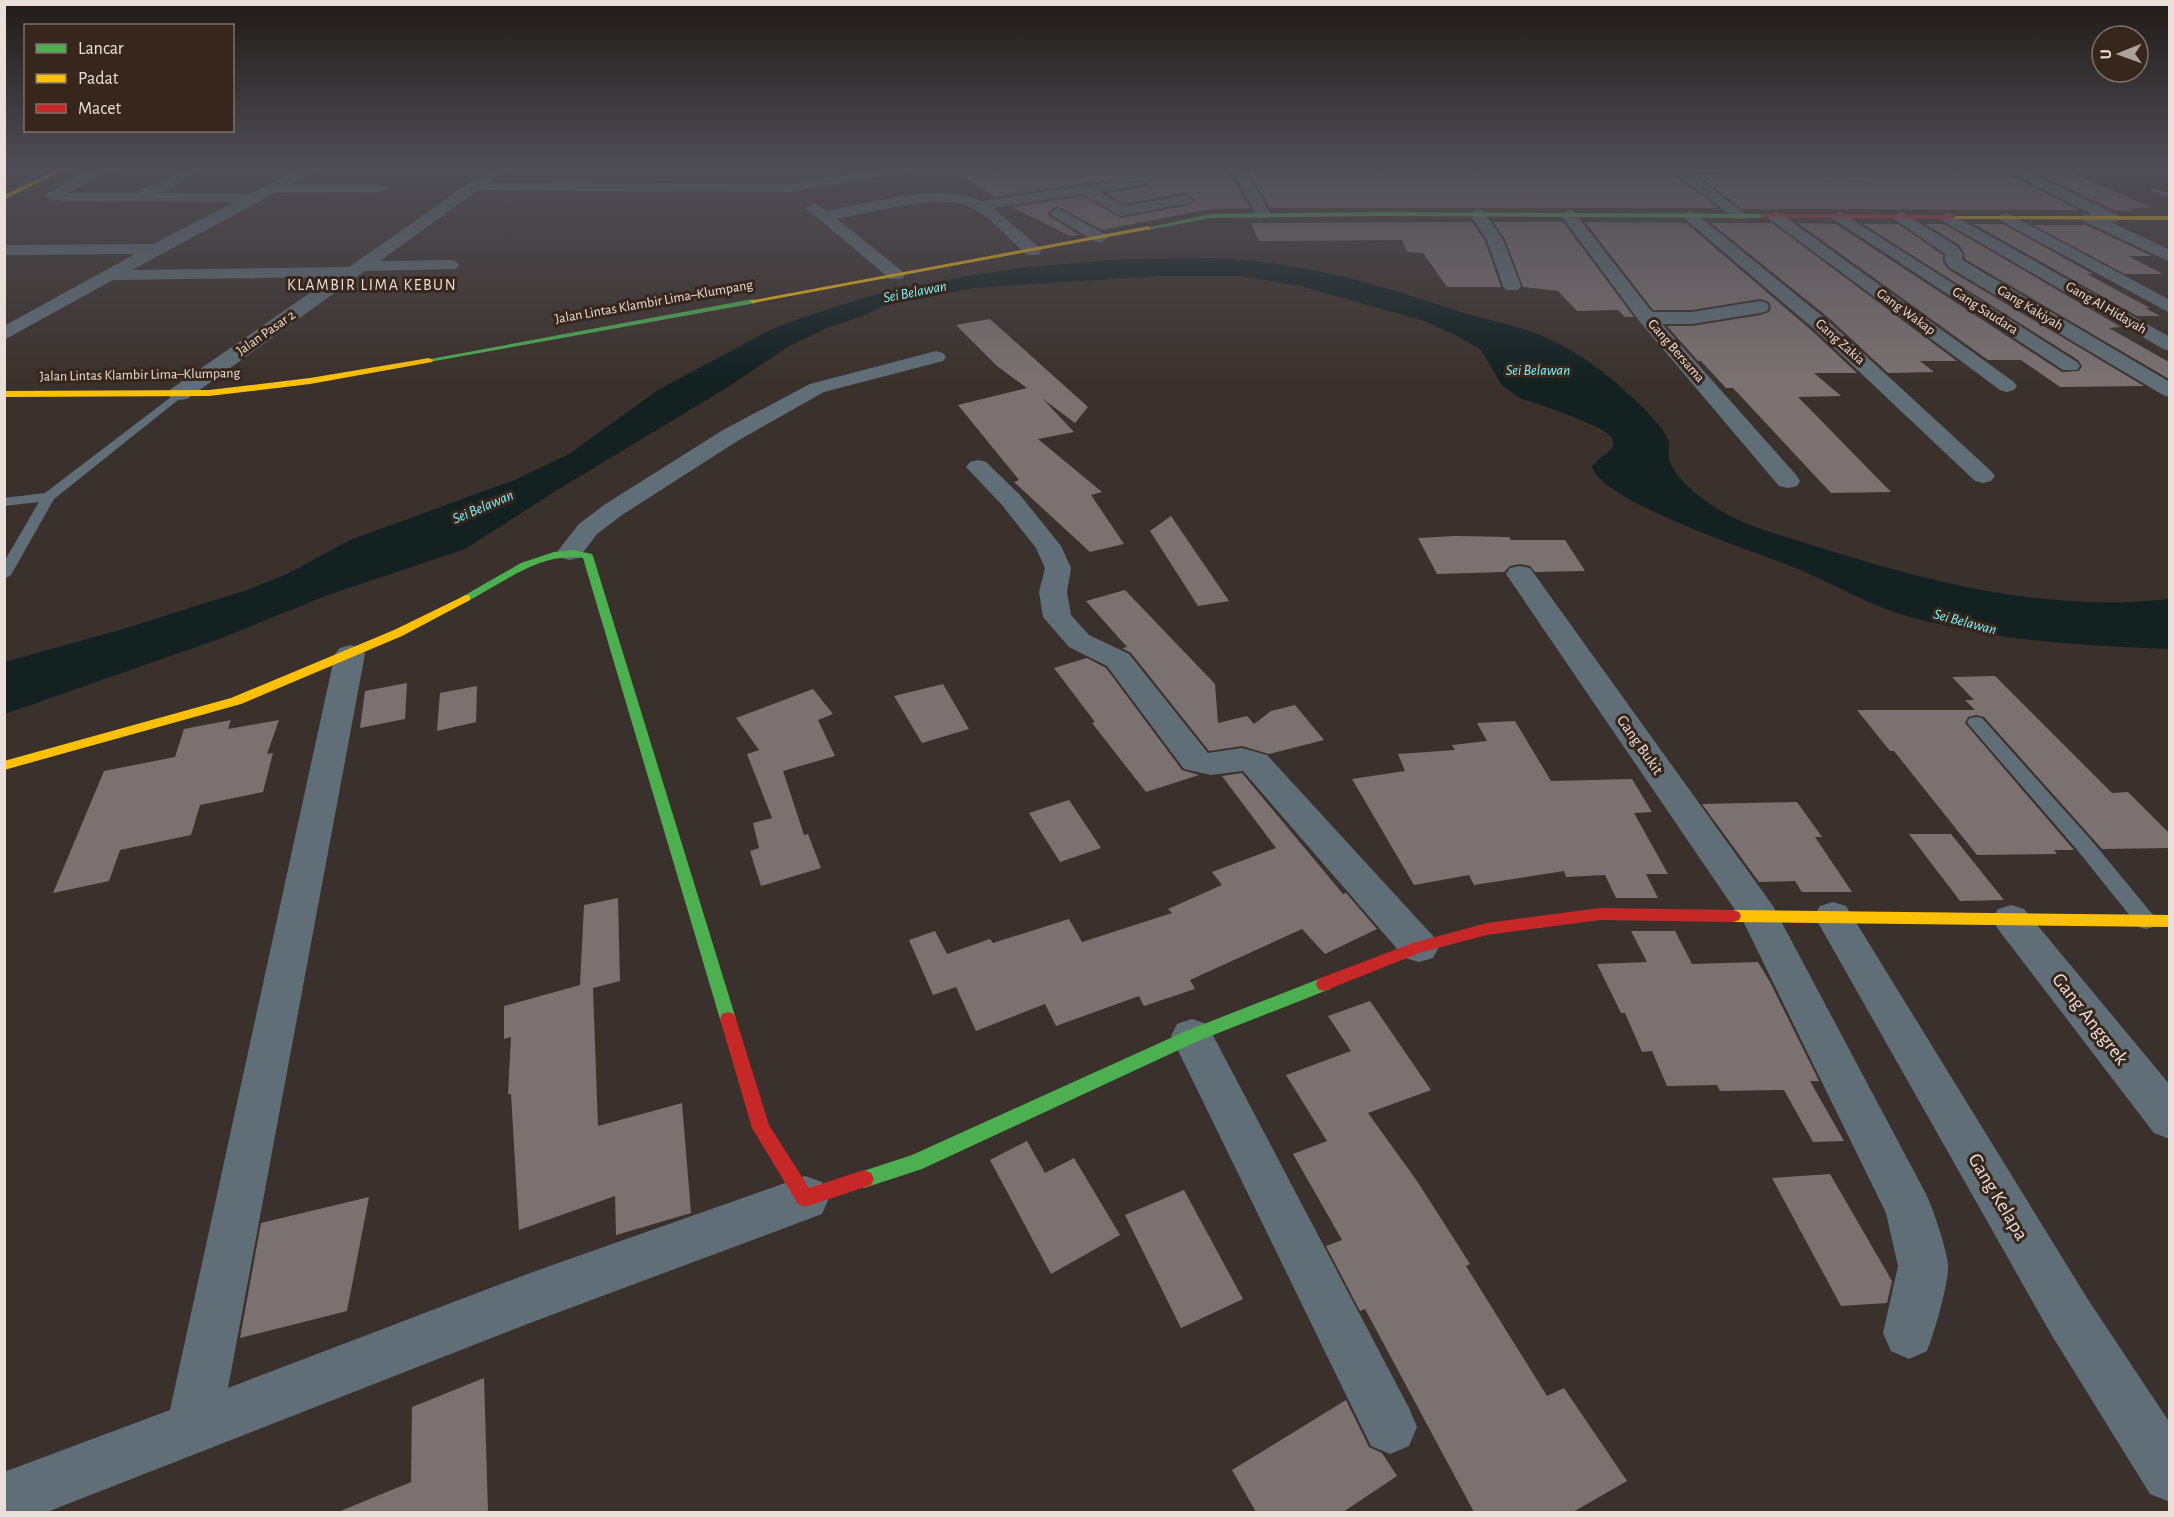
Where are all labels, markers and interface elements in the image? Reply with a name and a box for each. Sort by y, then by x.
legend [24,24,234,132]
north arrow [2090,24,2150,84]
text: Lancar [78,40,124,58]
text: U [2098,49,2114,59]
text: Padat [78,70,119,88]
text: Macet [78,100,122,118]
district label: KLAMBIR LIMA KEBUN [287,277,457,293]
street label: Jalan Lintas Klambir Lima–Klumpang [554,278,754,326]
water label: Sei Belawan [882,278,948,306]
street label: Gang Al Hidayah [2063,279,2149,337]
street label: Gang Kakiyah [1995,283,2065,333]
street label: Gang Saudara [1950,285,2021,338]
street label: Gang Wakap [1874,286,1938,338]
street label: Jalan Pasar 2 [234,308,298,358]
street label: Gang Zakia [1813,316,1868,368]
street label: Gang Bersama [1645,317,1707,386]
water label: Sei Belawan [1506,363,1570,378]
street label: Jalan Lintas Klambir Lima–Klumpang [40,366,241,384]
water label: Sei Belawan [450,488,516,526]
water label: Sei Belawan [1932,606,1998,638]
street label: Gang Bukit [1614,712,1666,778]
street label: Gang Anggrek [2048,969,2132,1069]
street label: Gang Kelapa [1964,1150,2032,1244]

